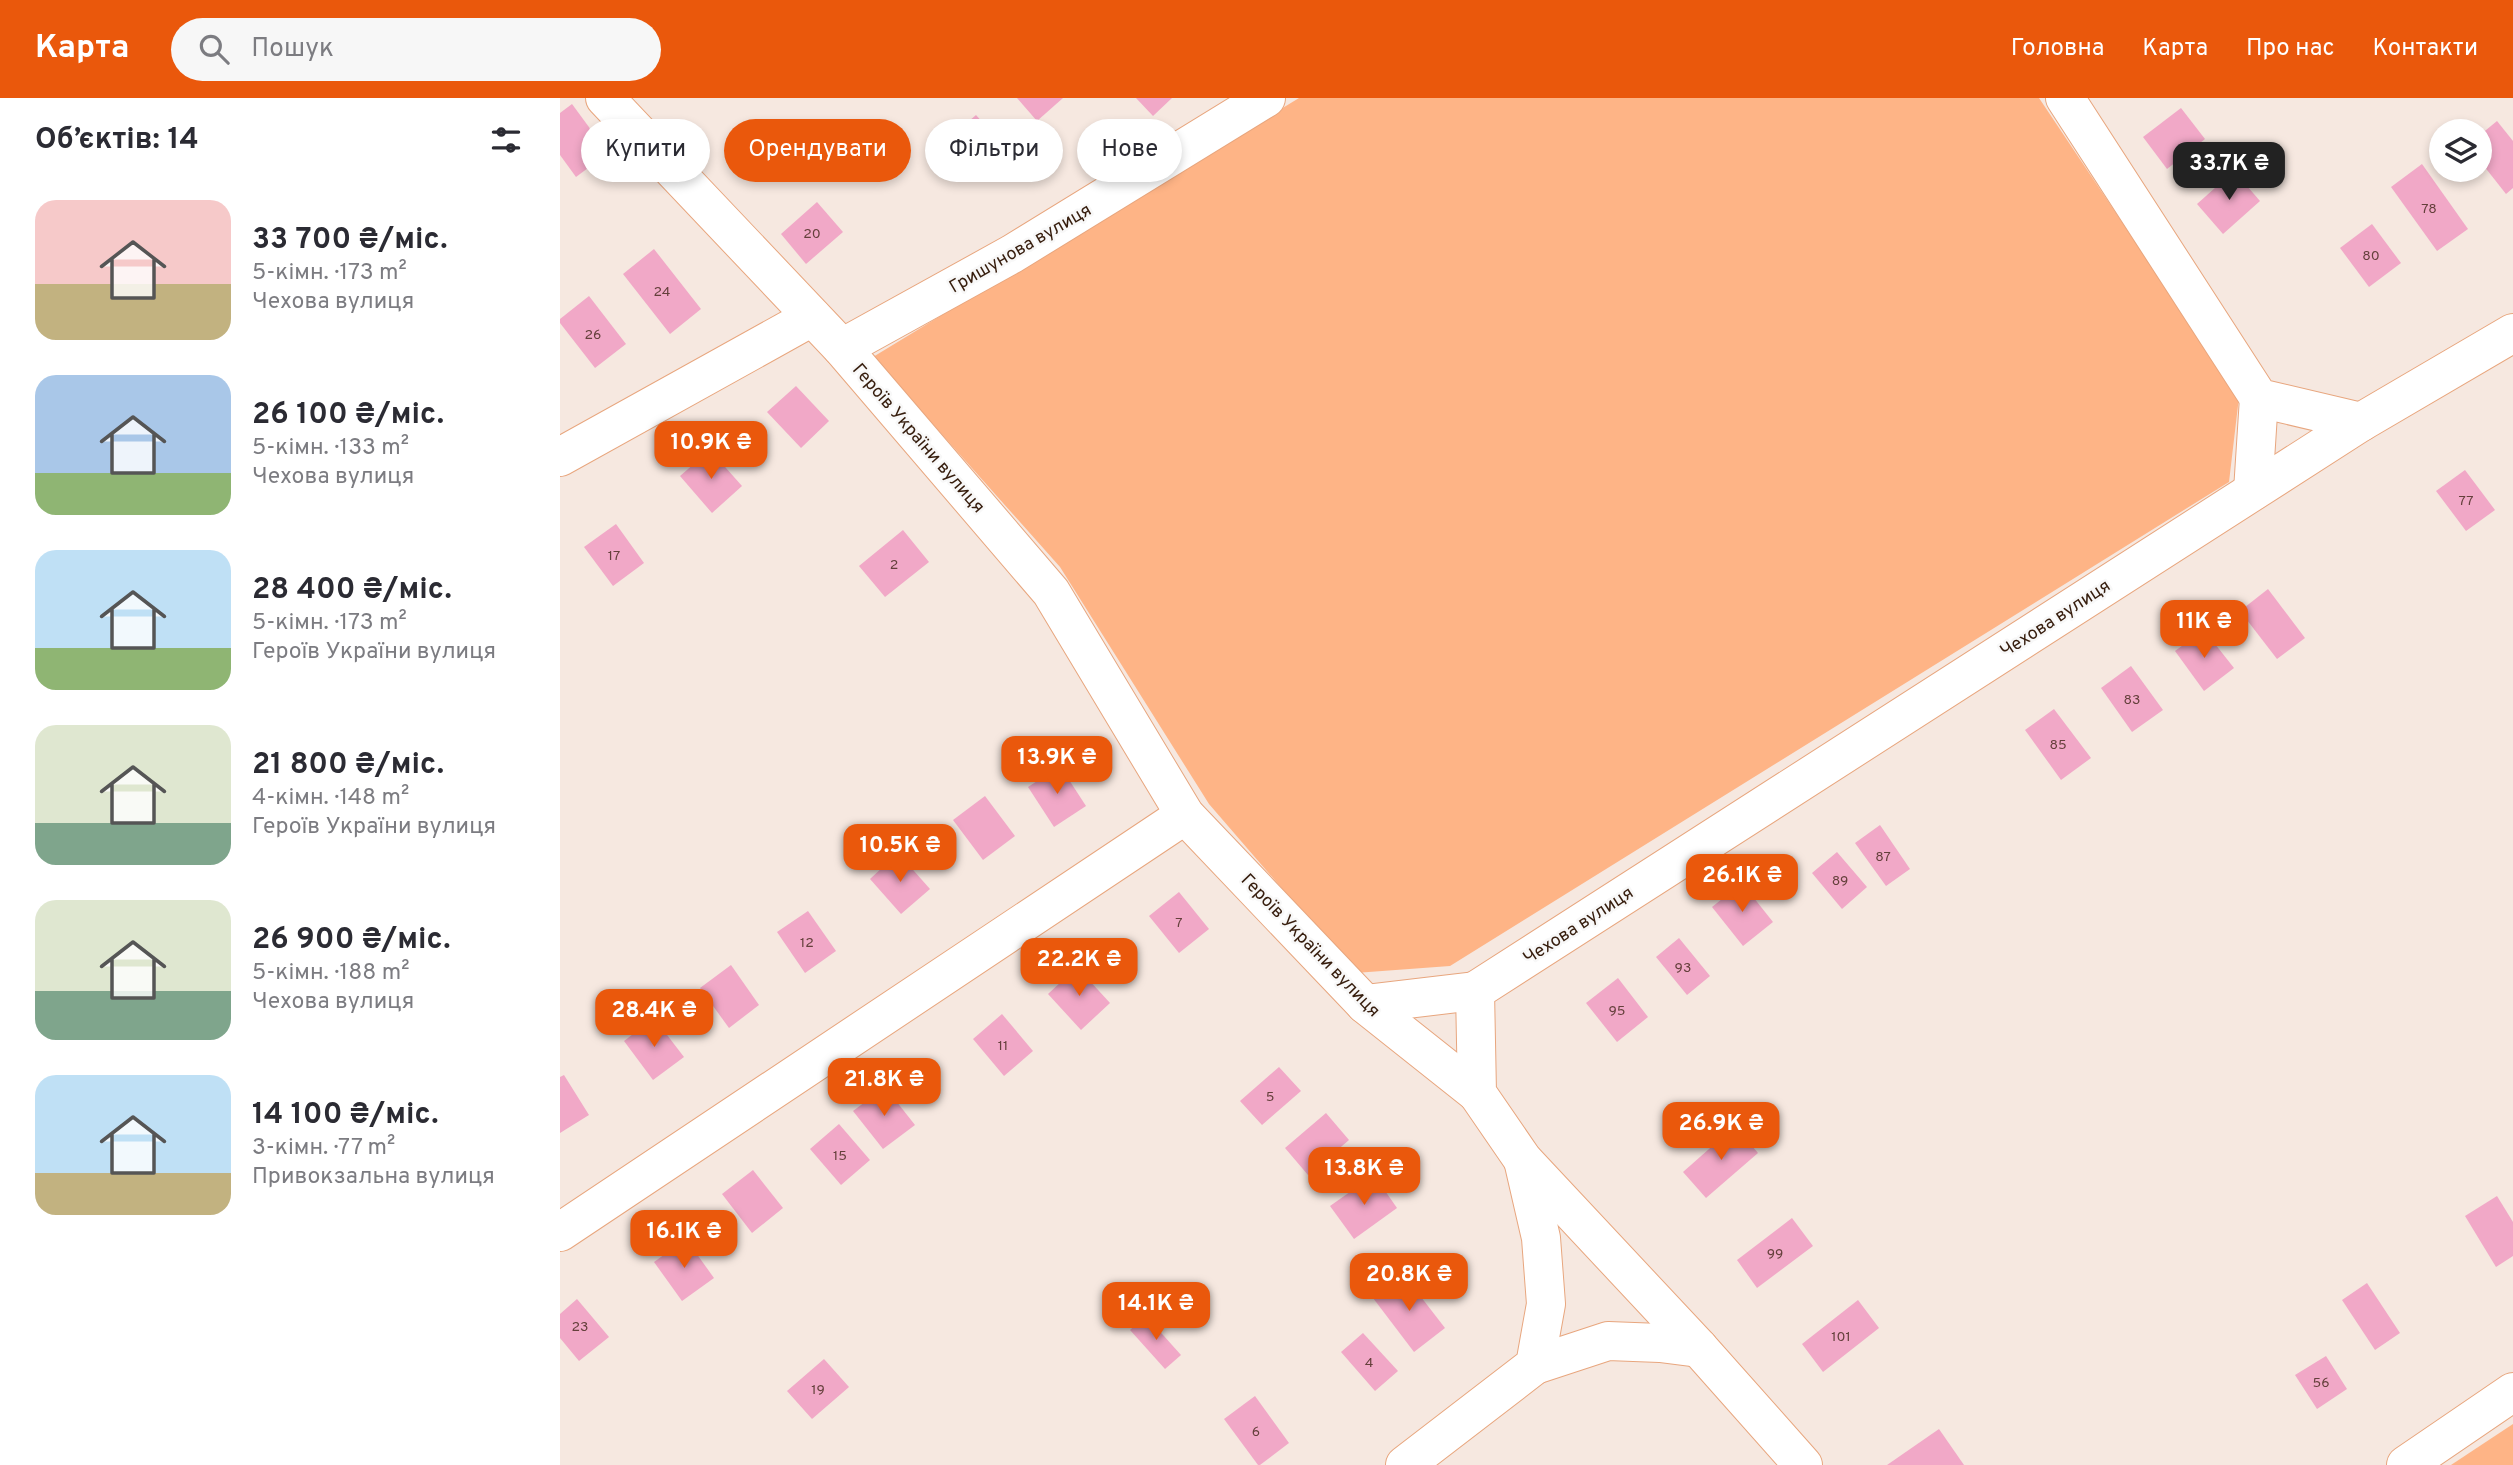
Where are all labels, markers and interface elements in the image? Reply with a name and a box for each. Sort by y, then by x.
search box [171,18,661,81]
text: Карта [35,28,129,70]
icon: search [195,30,233,68]
text: Пошук [251,33,334,66]
text: Головна [2011,34,2104,64]
text: Карта [2142,34,2208,64]
text: Про нас [2246,34,2334,64]
text: Контакти [2372,34,2478,64]
chip: Купити [581,119,710,182]
chip: Орендувати [724,119,911,182]
chip: Фільтри [925,119,1063,182]
chip: Нове [1077,119,1182,182]
map controls [2429,119,2492,182]
button: layers [2429,119,2492,182]
icon: filters [487,121,525,159]
text: Об’єктів: 14 [35,122,199,159]
pin: 33.7K ₴ [2164,142,2294,202]
text: 33.7K ₴ [2189,150,2269,179]
street label: Гришунова вулиця [945,199,1096,299]
house number: 78 [2421,201,2437,218]
text: 33 700 ₴/міс. [252,222,447,259]
house number: 20 [803,226,821,243]
icon: home [91,228,175,312]
house number: 80 [2362,248,2380,265]
text: 5-кімн. · 173 m² [252,259,407,288]
house number: 24 [653,284,671,301]
text: Чехова вулиця [252,288,414,317]
house number: 26 [585,327,601,344]
street label: Героїв України вулиця [847,359,989,519]
text: 26 100 ₴/міс. [252,397,444,434]
icon: home [91,403,175,487]
pin: 10.9K ₴ [646,422,776,481]
text: 10.9K ₴ [670,429,752,458]
text: 5-кімн. · 133 m² [252,434,409,463]
text: Чехова вулиця [252,463,414,492]
house number: 77 [2458,493,2474,510]
house number: 17 [608,548,620,565]
house number: 2 [890,557,898,574]
text: 28 400 ₴/міс. [252,572,452,609]
street label: Чехова вулиця [1996,575,2115,663]
icon: home [91,578,175,662]
pin: 11K ₴ [2155,601,2253,660]
text: 11K ₴ [2176,608,2232,637]
text: 5-кімн. · 173 m² [252,609,407,638]
text: Героїв України вулиця [252,638,496,667]
house number: 83 [2124,692,2140,709]
pin: 13.9K ₴ [992,736,1122,796]
house number: 85 [2049,737,2067,754]
text: 13.9K ₴ [1017,744,1097,773]
text: 21 800 ₴/міс. [252,747,444,784]
icon: home [91,753,175,837]
text: 4-кімн. · 148 m² [252,784,409,813]
text: Героїв України вулиця [252,813,496,842]
pin: 10.5K ₴ [835,824,965,884]
text: 10.5K ₴ [859,832,941,861]
house number: 87 [1875,849,1891,866]
pin: 26.1K ₴ [1677,854,1807,914]
text: 26.1K ₴ [1702,862,1782,891]
street label: Героїв України вулиця [1235,869,1385,1023]
house number: 89 [1832,873,1848,890]
street label: Чехова вулиця [1519,882,1638,970]
house number: 7 [1175,915,1183,932]
text: 26 900 ₴/міс. [252,922,451,959]
icon: home [91,928,175,1012]
house number: 12 [800,935,814,952]
pin: 22.2K ₴ [1014,939,1144,998]
text: 22.2K ₴ [1037,946,1121,975]
text: 5-кімн. · 188 m² [252,959,409,988]
house number: 93 [1675,960,1691,977]
text: Чехова вулиця [252,988,414,1017]
pin: 28.4K ₴ [589,990,719,1049]
text: 28.4K ₴ [611,997,697,1026]
house number: 95 [1608,1003,1626,1020]
house number: 11 [998,1038,1008,1055]
pin: 21.8K ₴ [819,1058,949,1118]
text: 21.8K ₴ [844,1066,924,1095]
house number: 5 [1266,1089,1274,1106]
text: 14 100 ₴/міс. [252,1097,439,1134]
pin: 26.9K ₴ [1656,1102,1786,1162]
icon: home [91,1103,175,1187]
text: 26.9K ₴ [1678,1110,1764,1139]
text: 3-кімн. · 77 m² [252,1134,395,1163]
house number: 15 [833,1148,847,1165]
pin: 13.8K ₴ [1299,1148,1429,1207]
text: 13.8K ₴ [1324,1155,1404,1184]
text: Привокзальна вулиця [252,1163,495,1192]
pin: 16.1K ₴ [619,1210,749,1270]
text: 16.1K ₴ [646,1218,722,1247]
house number: 99 [1767,1246,1783,1263]
pin: 20.8K ₴ [1344,1254,1474,1313]
text: 20.8K ₴ [1366,1261,1452,1290]
pin: 14.1K ₴ [1091,1282,1221,1342]
text: 14.1K ₴ [1118,1290,1194,1319]
house number: 23 [572,1319,589,1336]
house number: 101 [1831,1329,1851,1346]
house number: 4 [1365,1355,1373,1372]
house number: 56 [2312,1375,2330,1392]
house number: 19 [811,1382,825,1399]
house number: 6 [1252,1424,1260,1441]

